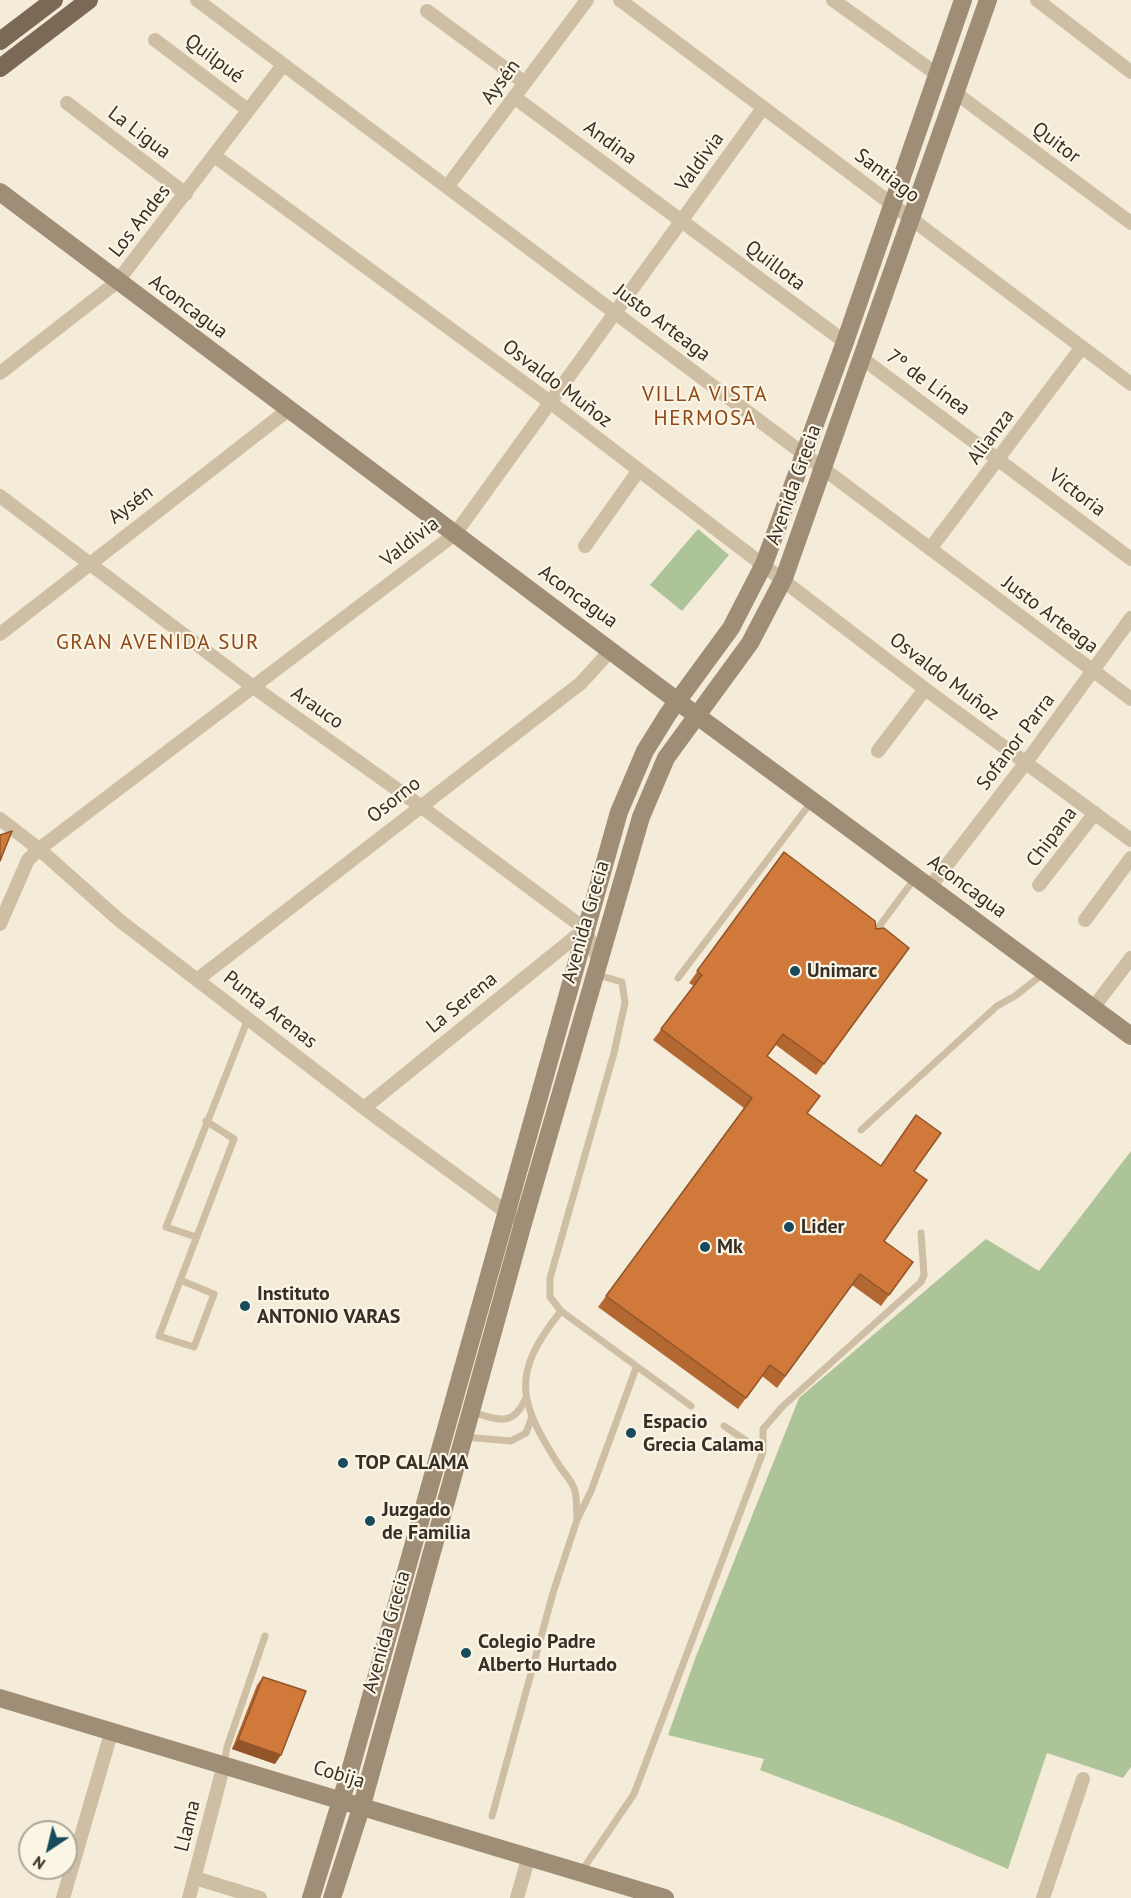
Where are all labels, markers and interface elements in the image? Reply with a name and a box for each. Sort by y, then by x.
street label: Quilpué [180,29,248,89]
street label: Aysén [476,55,526,109]
street label: La Ligua [103,102,175,164]
street label: Andina [579,116,641,170]
street label: Quitor [1027,117,1085,169]
street label: Valdivia [671,128,729,196]
street label: Santiago [850,144,924,208]
street label: Los Andes [104,180,176,262]
street label: Quillota [740,236,810,296]
street label: Aconcagua [144,270,232,344]
street label: Justo Arteaga [609,279,715,367]
street label: Osvaldo Muñoz [497,335,617,433]
street label: 7º de Línea [882,345,974,421]
district label: VILLA VISTA HERMOSA [642,382,768,432]
street label: Alianza [963,405,1019,469]
street label: Avenida Grecia [761,422,827,548]
street label: Victoria [1044,464,1110,522]
street label: Aysén [104,480,158,530]
street label: Valdivia [376,512,444,572]
street label: Aconcagua [534,560,622,634]
street label: Justo Arteaga [997,571,1103,659]
street label: Osvaldo Muñoz [884,628,1004,726]
district label: GRAN AVENIDA SUR [56,630,260,656]
street label: Arauco [286,681,348,735]
street label: Sofanor Parra [972,689,1060,795]
street label: Osorno [362,772,426,828]
street label: Chipana [1022,802,1082,872]
street label: Aconcagua [923,850,1011,924]
street label: Avenida Grecia [557,858,615,986]
place label: Unimarc [807,959,878,983]
marker: Unimarc [788,964,802,978]
street label: Punta Arenas [218,966,322,1054]
street label: La Serena [422,967,502,1039]
place label: Lider [801,1215,845,1239]
marker: Lider [782,1220,796,1234]
place label: Mk [717,1235,743,1259]
marker: Mk [698,1240,712,1254]
place label: Instituto ANTONIO VARAS [257,1282,400,1329]
marker: Instituto ANTONIO VARAS [238,1299,252,1313]
place label: Espacio Grecia Calama [643,1410,764,1457]
marker: Espacio Grecia Calama [624,1426,638,1440]
place label: TOP CALAMA [355,1451,469,1475]
marker: TOP CALAMA [336,1456,350,1470]
place label: Juzgado de Familia [382,1498,471,1545]
marker: Juzgado de Familia [363,1514,377,1528]
street label: Avenida Grecia [358,1568,416,1696]
place label: Colegio Padre Alberto Hurtado [478,1630,617,1677]
marker: Colegio Padre Alberto Hurtado [459,1646,473,1660]
street label: Cobija [310,1756,368,1794]
street label: Llama [170,1798,206,1854]
north arrow [18,1820,78,1880]
text: N [29,1852,49,1874]

